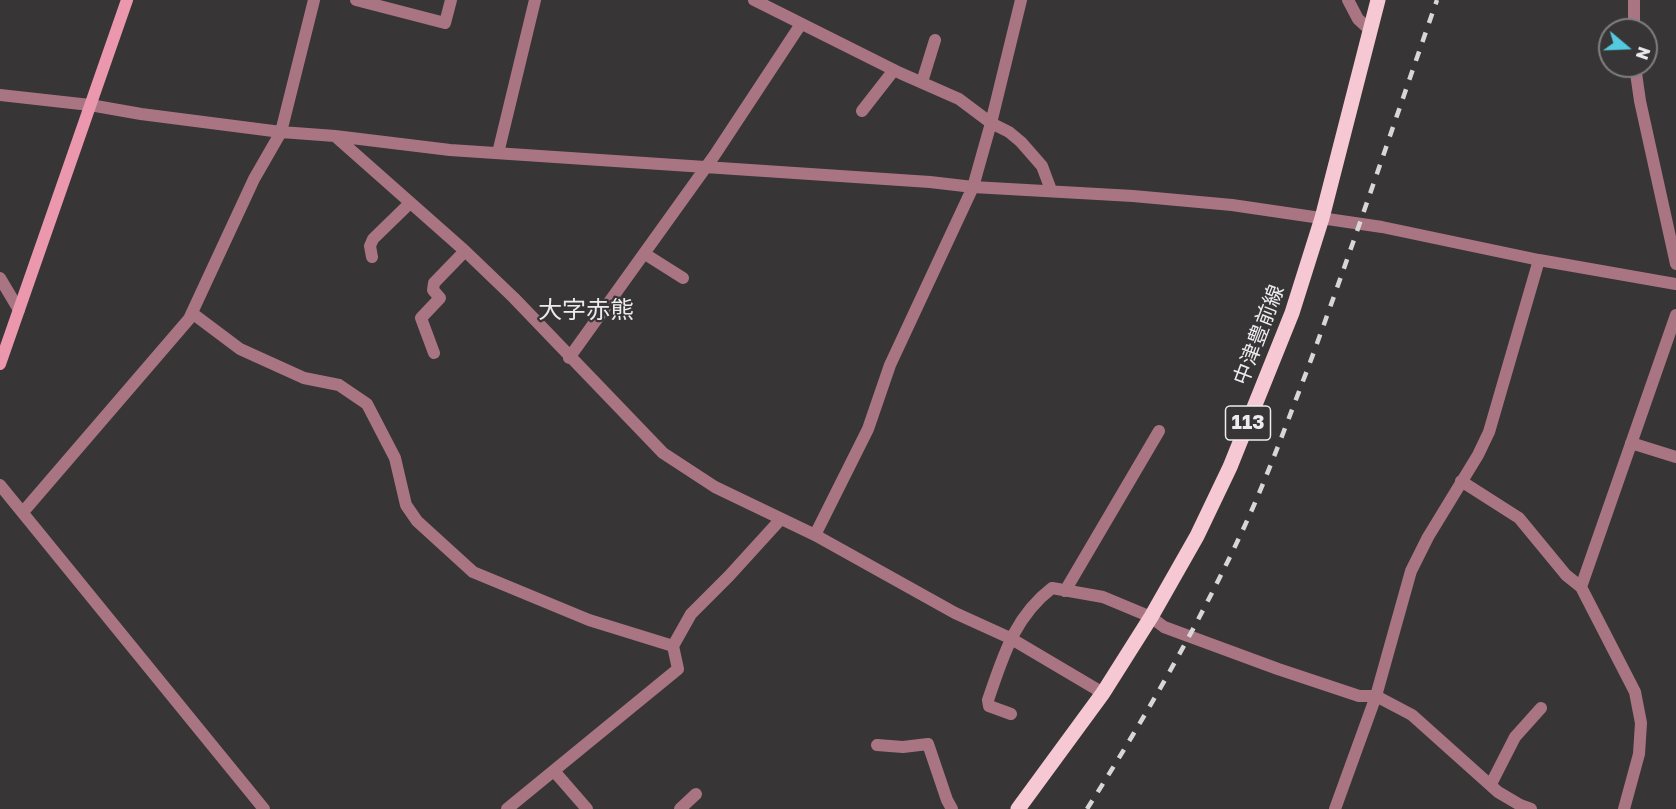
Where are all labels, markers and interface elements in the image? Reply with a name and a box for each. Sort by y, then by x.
north arrow [1598,18,1658,78]
text: N [1632,44,1655,62]
street label: 中津豊前線 [1228,281,1290,389]
district label: 大字赤熊 [538,296,634,324]
road number: 113 [1226,406,1270,440]

